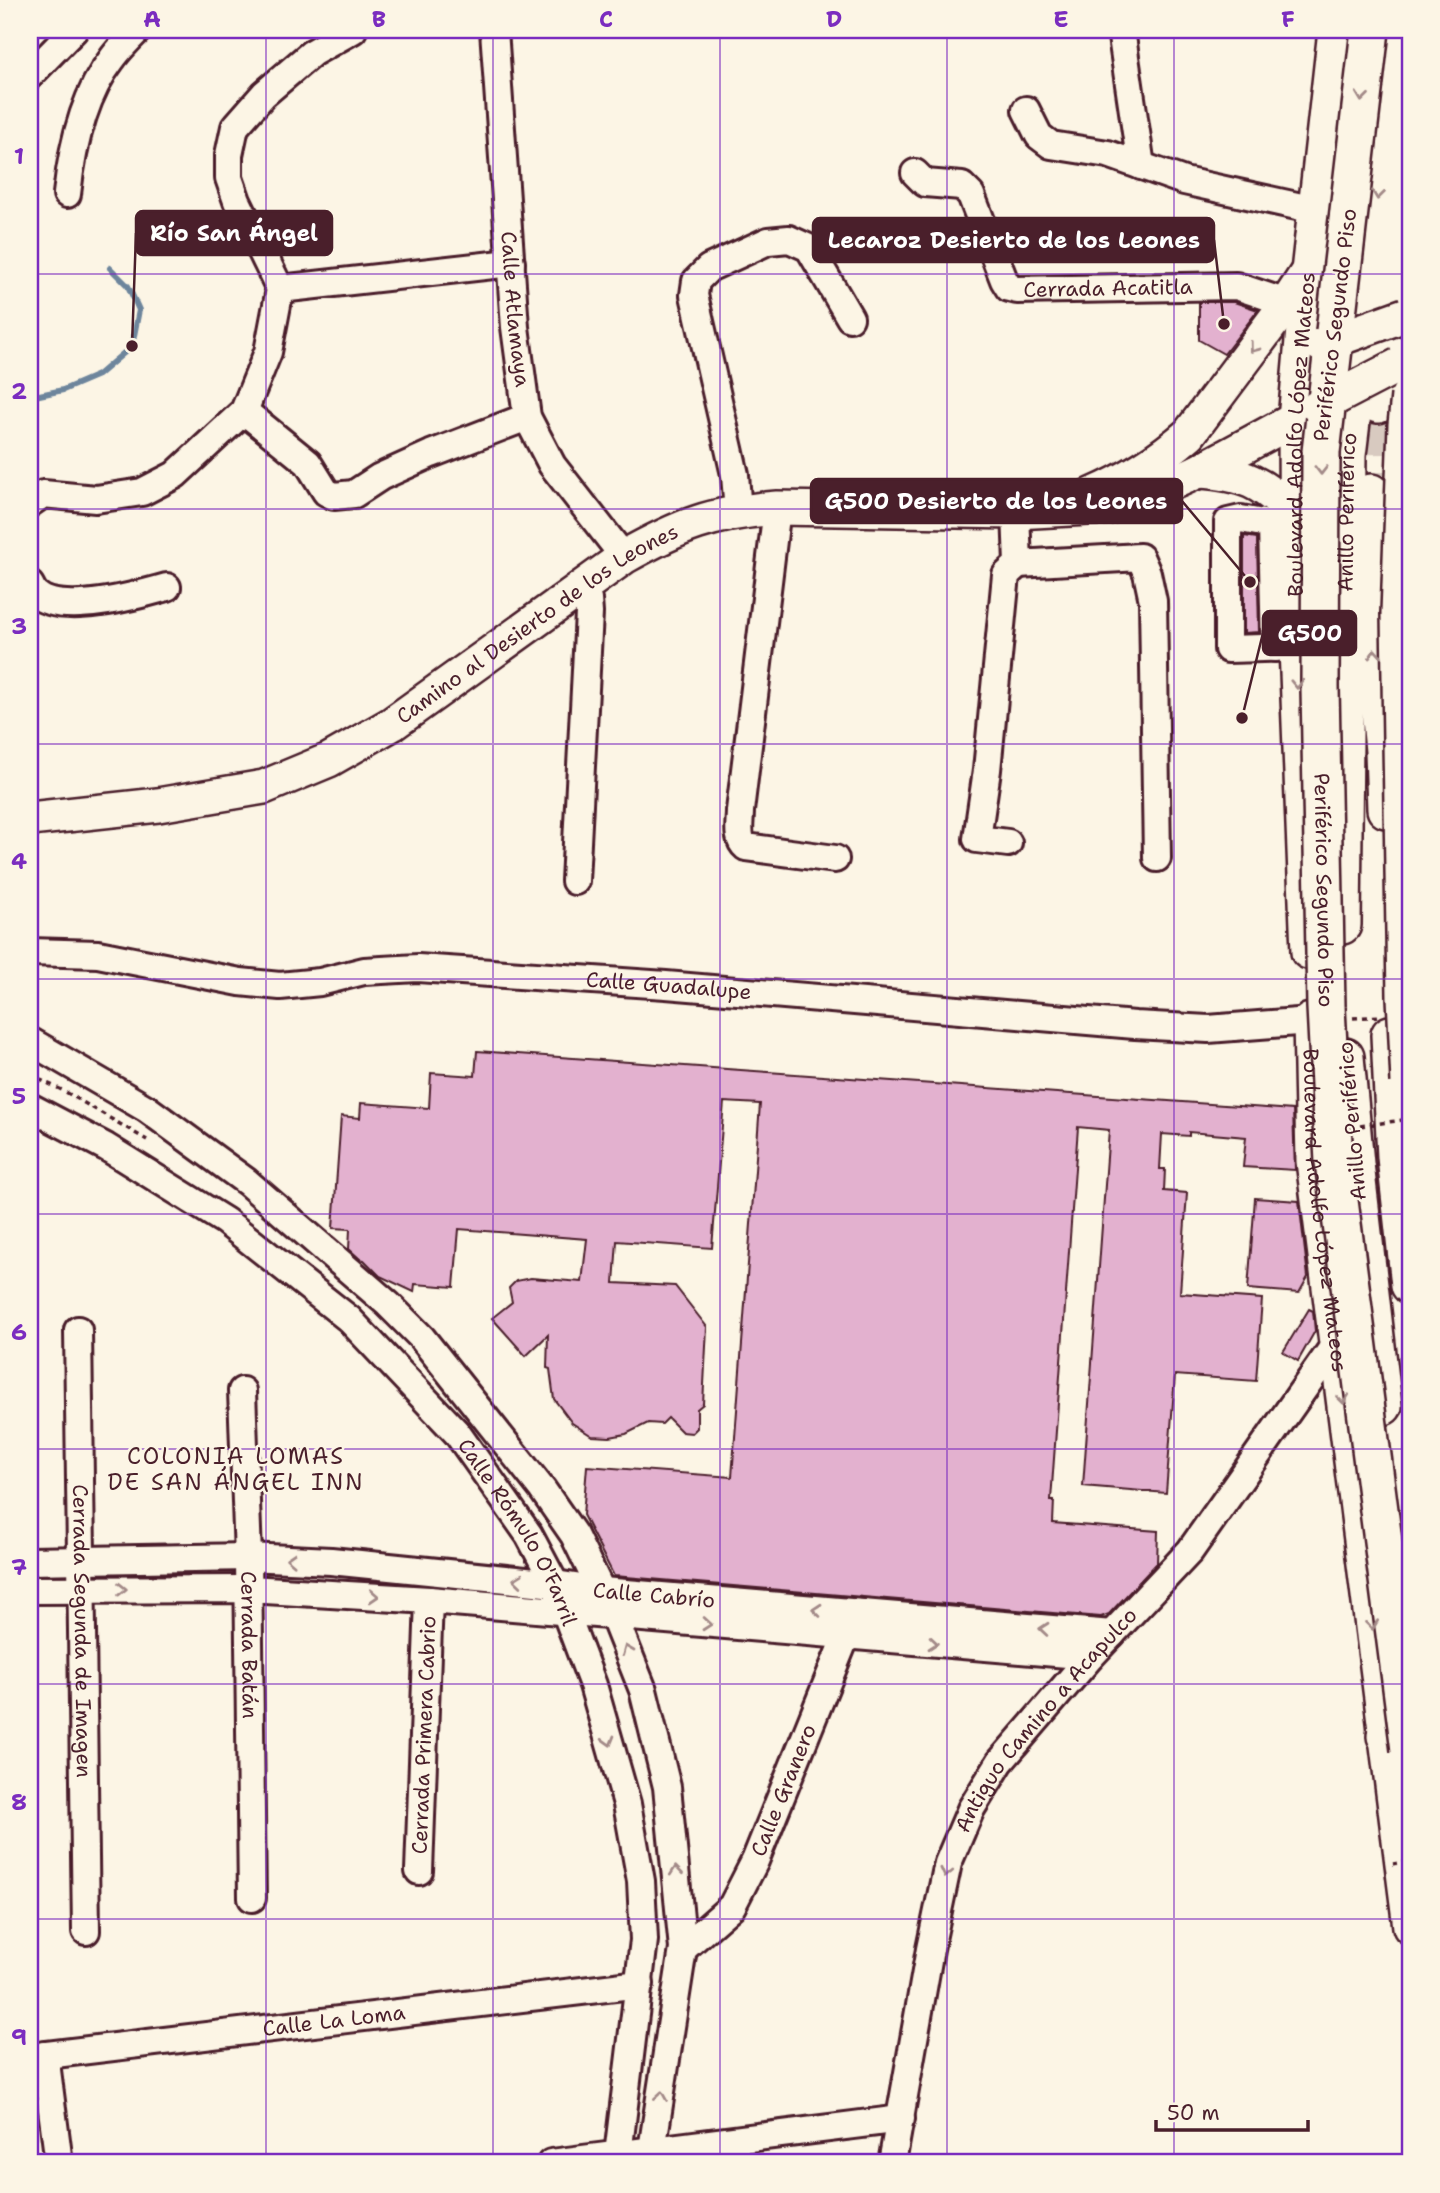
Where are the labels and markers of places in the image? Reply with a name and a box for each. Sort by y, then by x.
callout: Río San Ángel [136,211,332,255]
callout: Lecaroz Desierto de los Leones [813,218,1214,262]
callout: G500 Desierto de los Leones [811,479,1182,523]
callout: G500 [1263,611,1356,655]

